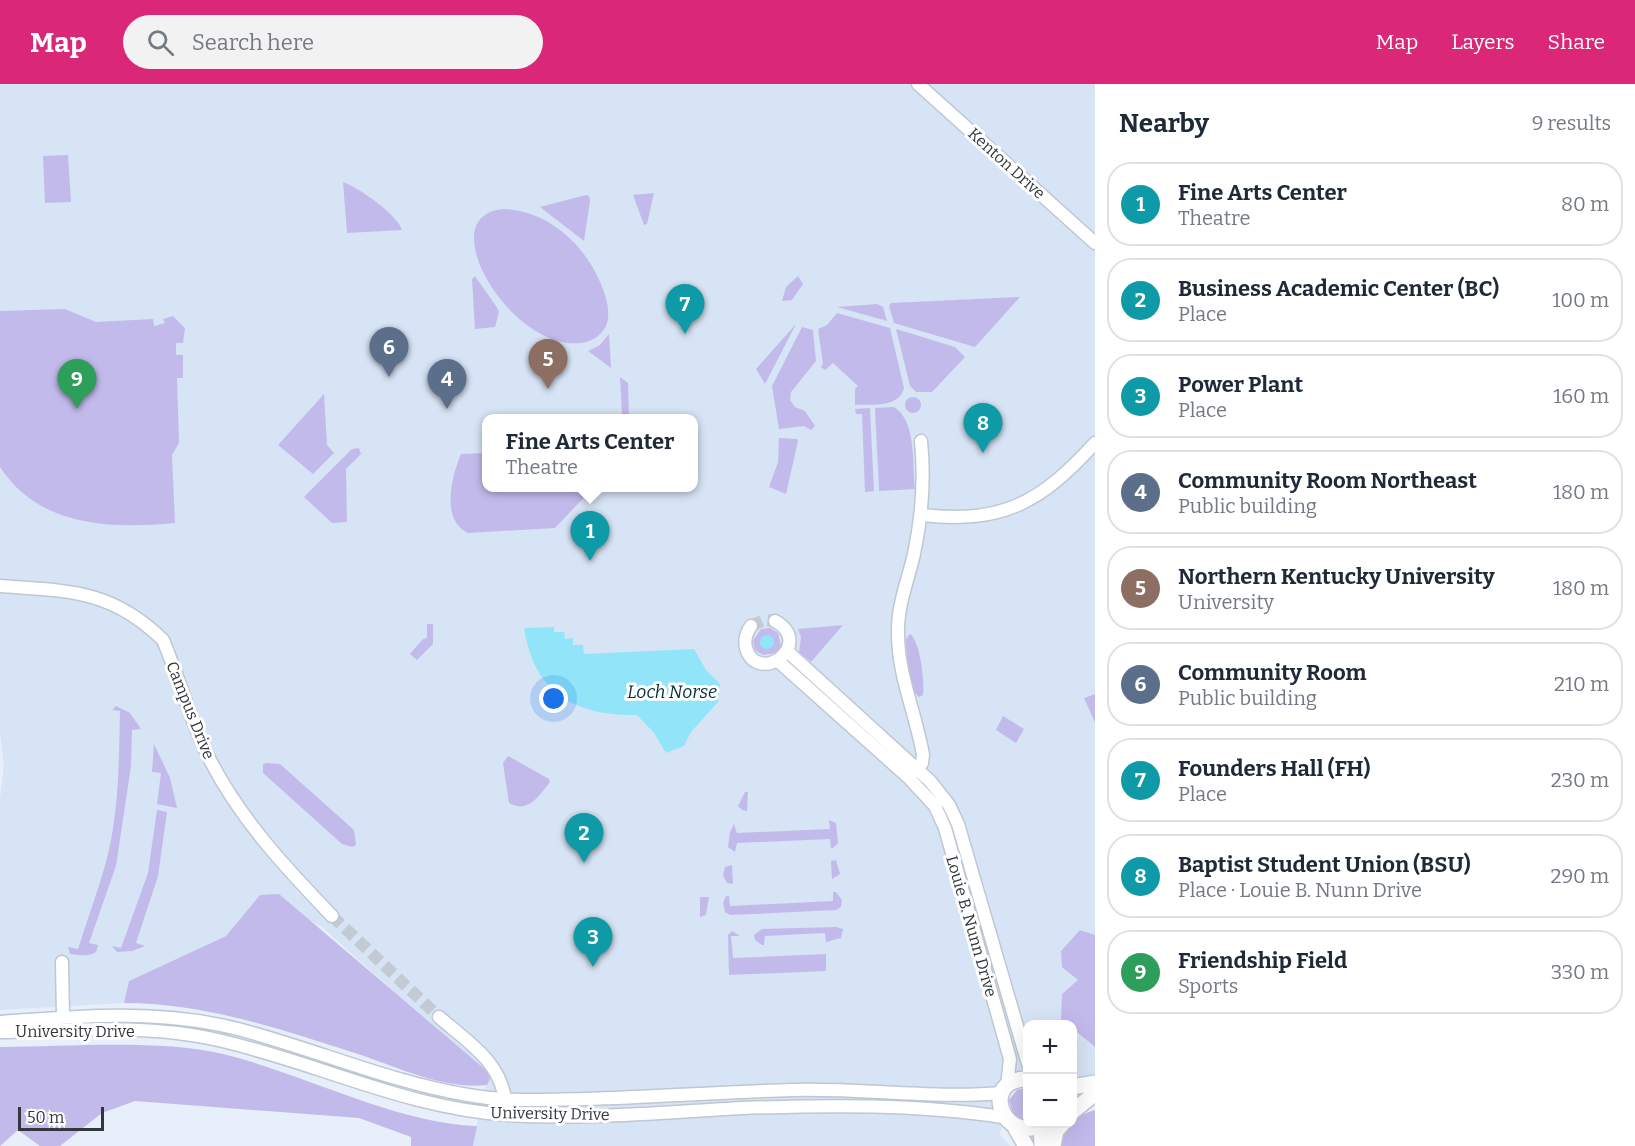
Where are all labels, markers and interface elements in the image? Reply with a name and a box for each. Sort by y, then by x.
search box [123,15,543,69]
text: Map [30,26,87,59]
icon: search [144,26,177,59]
text: Search here [192,29,314,56]
text: Map [1376,29,1418,55]
text: Layers [1451,29,1515,55]
text: Share [1548,29,1605,55]
text: Nearby [1119,108,1209,139]
text: 9 results [1532,111,1611,135]
street label: Kenton Drive [964,124,1049,203]
text: Fine Arts Center [1178,179,1347,206]
text: 1 [1136,192,1145,216]
text: 80 m [1561,192,1609,216]
text: Theatre [1178,206,1250,230]
text: Business Academic Center (BC) [1178,275,1499,302]
pin: 7 [666,284,704,334]
text: 2 [1135,288,1146,312]
text: 100 m [1552,288,1609,312]
text: Place [1178,302,1227,326]
pin: 6 [370,328,408,377]
pin: 5 [528,340,568,389]
pin: 9 [58,360,97,409]
pin: 4 [428,360,466,409]
text: Power Plant [1178,371,1303,398]
text: 3 [1135,384,1146,408]
text: 160 m [1553,384,1609,408]
text: Place [1178,398,1227,422]
pin: 8 [964,404,1002,453]
popup [482,414,698,492]
text: Fine Arts Center [506,428,674,455]
text: Theatre [506,455,578,479]
text: Community Room Northeast [1178,467,1477,494]
text: 4 [1134,480,1147,504]
text: 180 m [1553,480,1609,504]
text: Public building [1178,494,1317,518]
pin: 1 [570,512,610,561]
text: Northern Kentucky University [1178,563,1495,590]
text: 5 [1135,576,1146,600]
text: 180 m [1553,576,1609,600]
text: University [1178,590,1274,614]
street label: Campus Drive [162,659,219,762]
text: Community Room [1178,659,1367,686]
text: 6 [1135,672,1146,696]
text: 210 m [1554,672,1609,696]
water label: Loch Norse [627,681,717,703]
your location [539,684,568,713]
text: Public building [1178,686,1317,710]
text: Founders Hall (FH) [1178,755,1371,782]
text: 7 [1135,768,1146,792]
text: 230 m [1551,768,1609,792]
text: Place [1178,782,1227,806]
pin: 2 [564,814,604,863]
text: Baptist Student Union (BSU) [1178,851,1471,878]
street label: Louie B. Nunn Drive [942,853,1001,999]
text: 8 [1134,864,1147,888]
text: 290 m [1551,864,1609,888]
text: Place · Louie B. Nunn Drive [1178,878,1422,902]
pin: 3 [574,918,612,967]
text: Friendship Field [1178,947,1347,974]
text: 9 [1135,960,1146,984]
text: 330 m [1551,960,1609,984]
text: Sports [1178,974,1238,998]
map controls [1023,1020,1077,1128]
button: + [1023,1020,1077,1074]
street label: University Drive [15,1022,135,1041]
button: − [1023,1074,1077,1128]
street label: University Drive [490,1103,610,1124]
scale bar [18,1104,104,1132]
text: 50 m [27,1108,64,1127]

